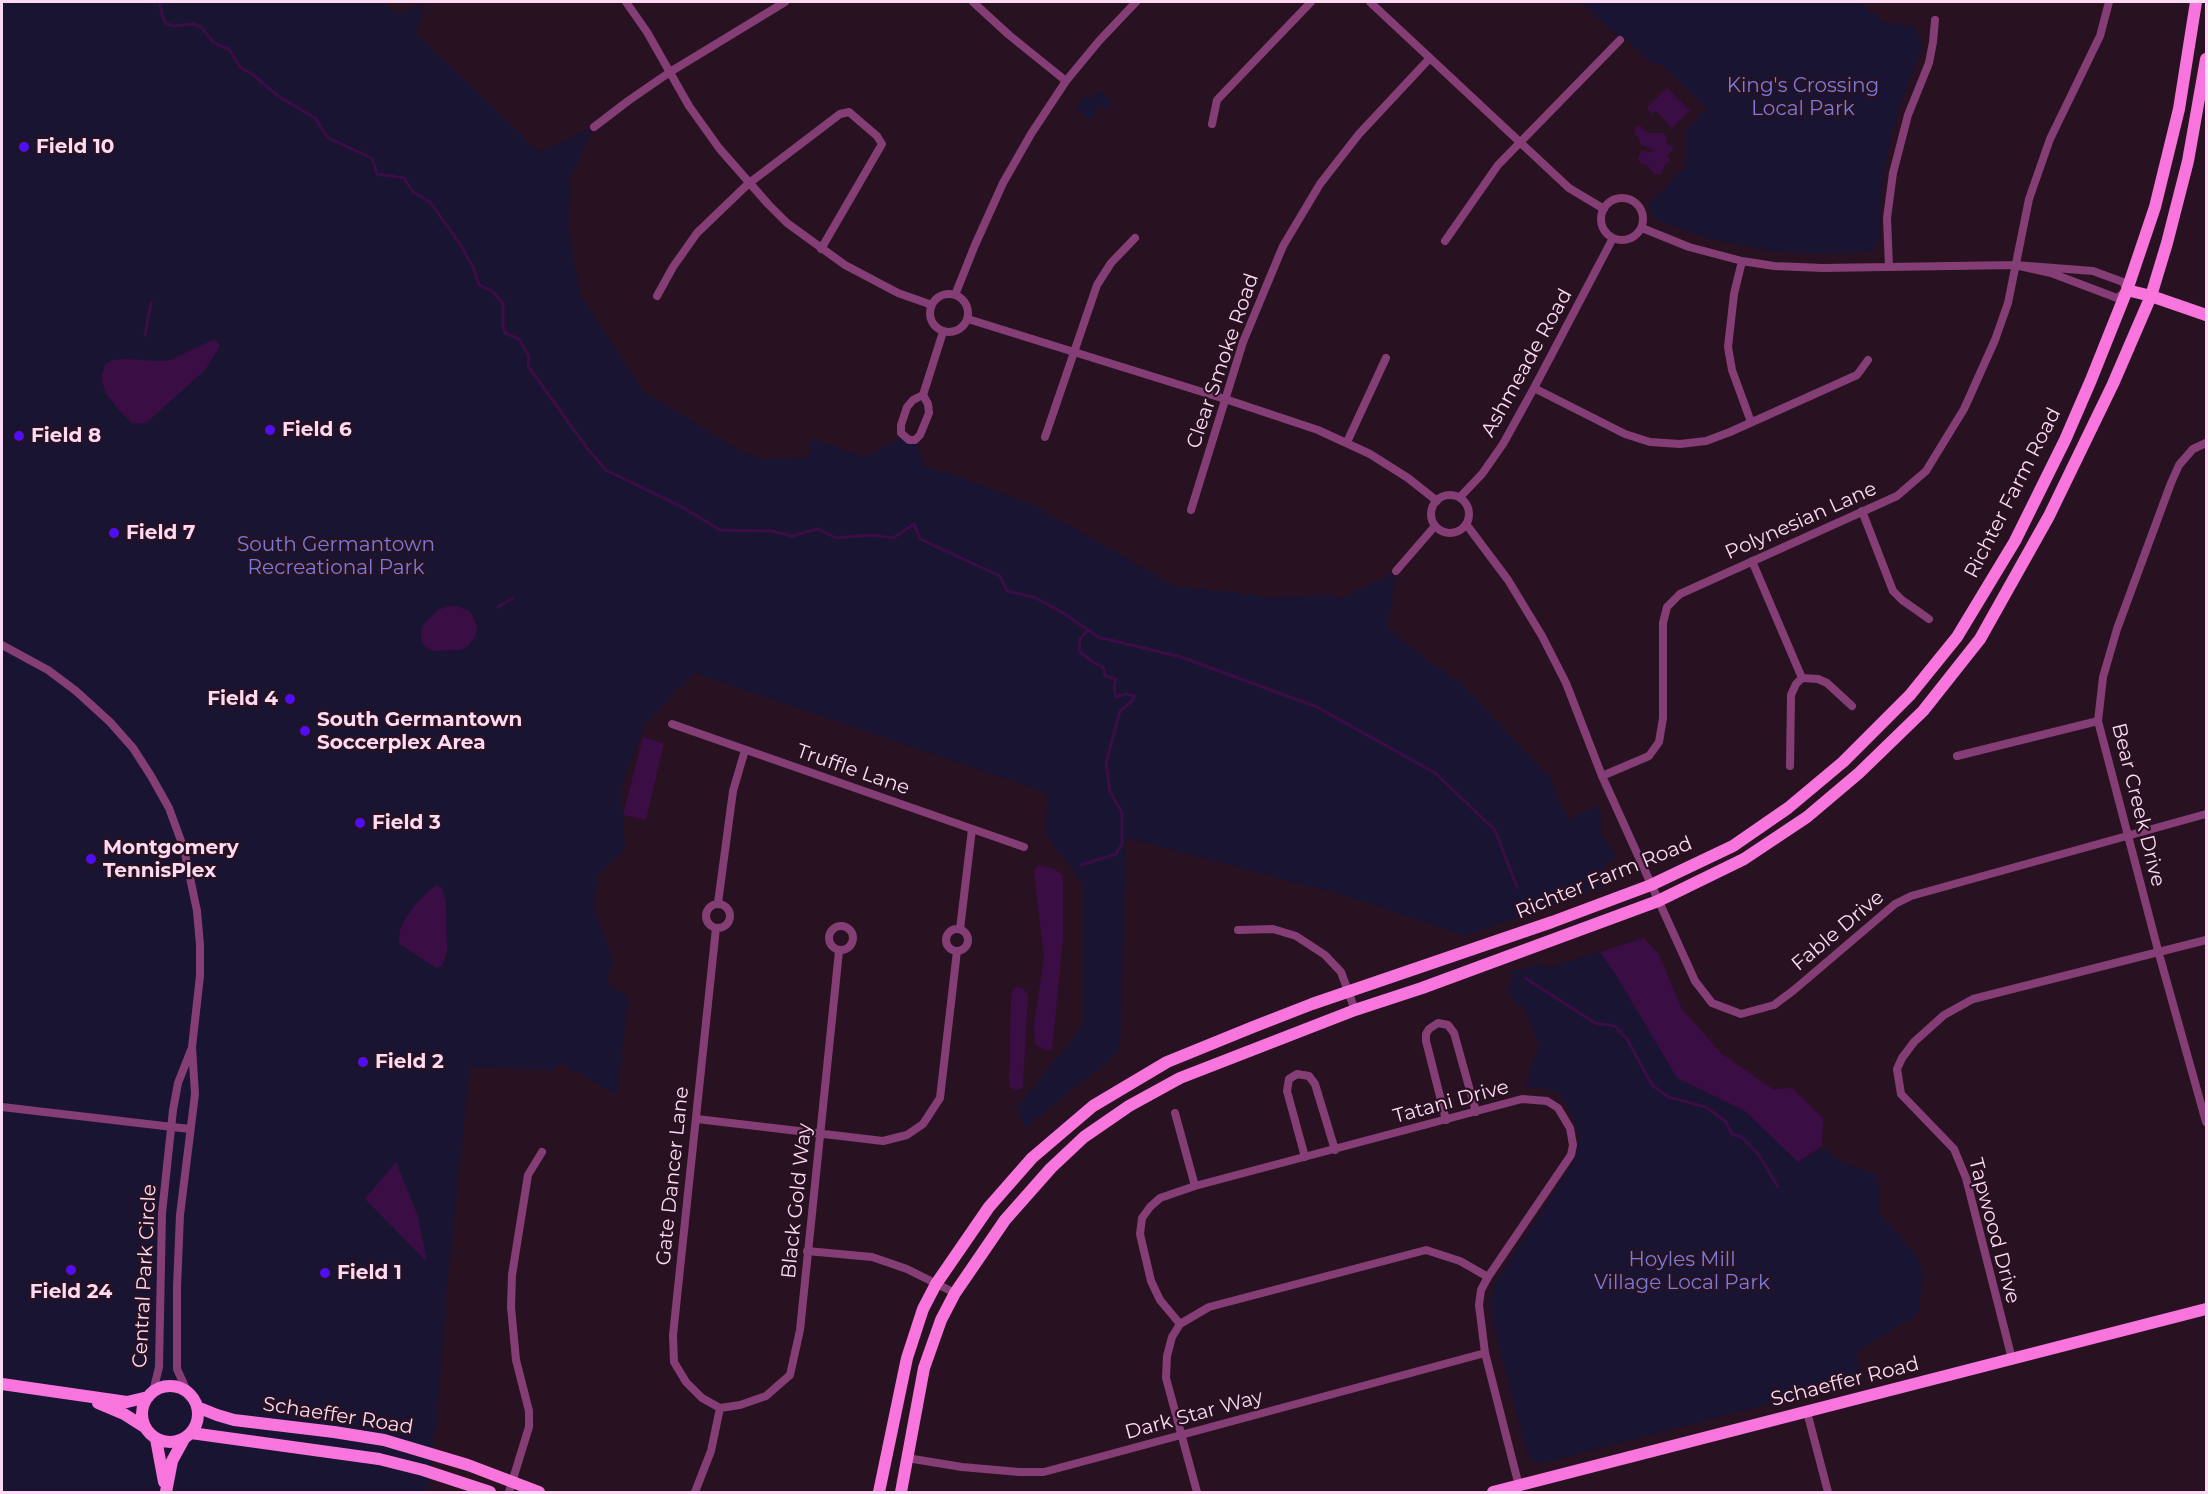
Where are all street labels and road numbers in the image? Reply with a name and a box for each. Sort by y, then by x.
street label: Clear Smoke Road [1182,270,1264,452]
street label: Ashmeade Road [1476,285,1578,441]
street label: Richter Farm Road [1960,404,2066,582]
street label: Polynesian Lane [1722,477,1880,565]
street label: Bear Creek Drive [2106,721,2170,889]
street label: Truffle Lane [793,739,913,801]
street label: Richter Farm Road [1512,832,1696,924]
street label: Fable Drive [1787,886,1889,976]
street label: Tatani Drive [1391,1075,1511,1129]
street label: Gate Dancer Lane [652,1085,694,1267]
street label: Black Gold Way [777,1122,817,1280]
street label: Tapwood Drive [1963,1156,2025,1306]
street label: Central Park Circle [128,1184,162,1368]
street label: Schaeffer Road [1768,1352,1922,1412]
street label: Dark Star Way [1122,1385,1266,1445]
street label: Schaeffer Road [261,1392,415,1440]

